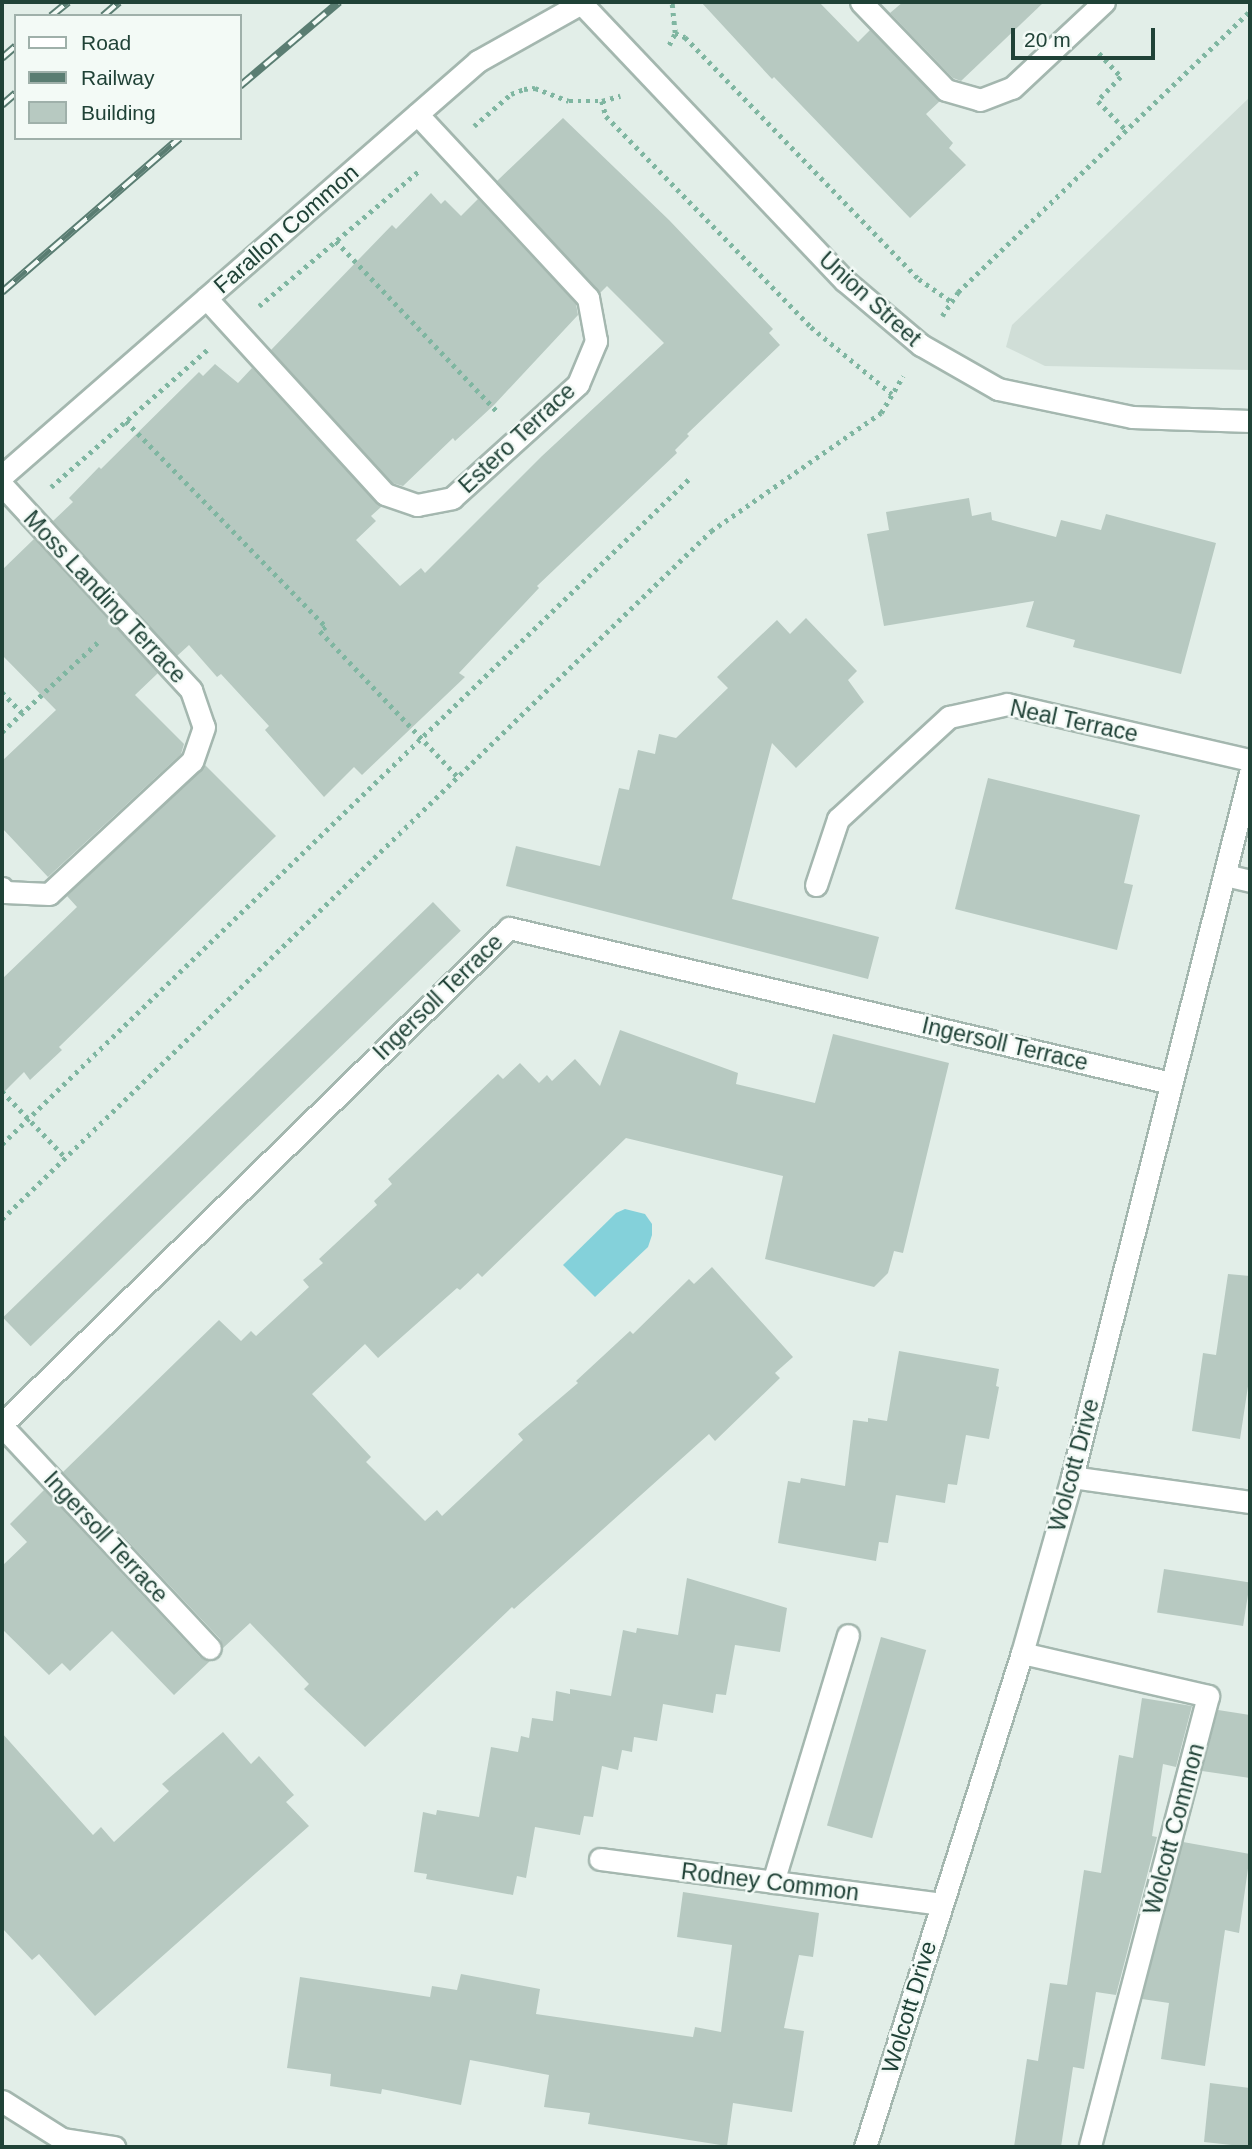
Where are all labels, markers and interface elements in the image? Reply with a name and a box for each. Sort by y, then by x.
legend [14,14,242,140]
scale bar [1014,14,1158,58]
text: 20 m [1024,28,1071,51]
text: Road [81,31,131,54]
text: Railway [81,66,155,89]
text: Building [81,101,156,124]
street label: Farallon Common [208,159,364,299]
street label: Union Street [813,246,927,352]
street label: Estero Terrace [453,377,581,499]
street label: Moss Landing Terrace [18,505,192,689]
street label: Neal Terrace [1007,694,1141,748]
street label: Ingersoll Terrace [367,928,509,1066]
street label: Ingersoll Terrace [919,1011,1091,1077]
street label: Wolcott Drive [1043,1396,1105,1534]
street label: Ingersoll Terrace [38,1465,174,1609]
street label: Wolcott Common [1138,1740,1210,1918]
street label: Rodney Common [680,1857,860,1907]
street label: Wolcott Drive [876,1938,942,2076]

